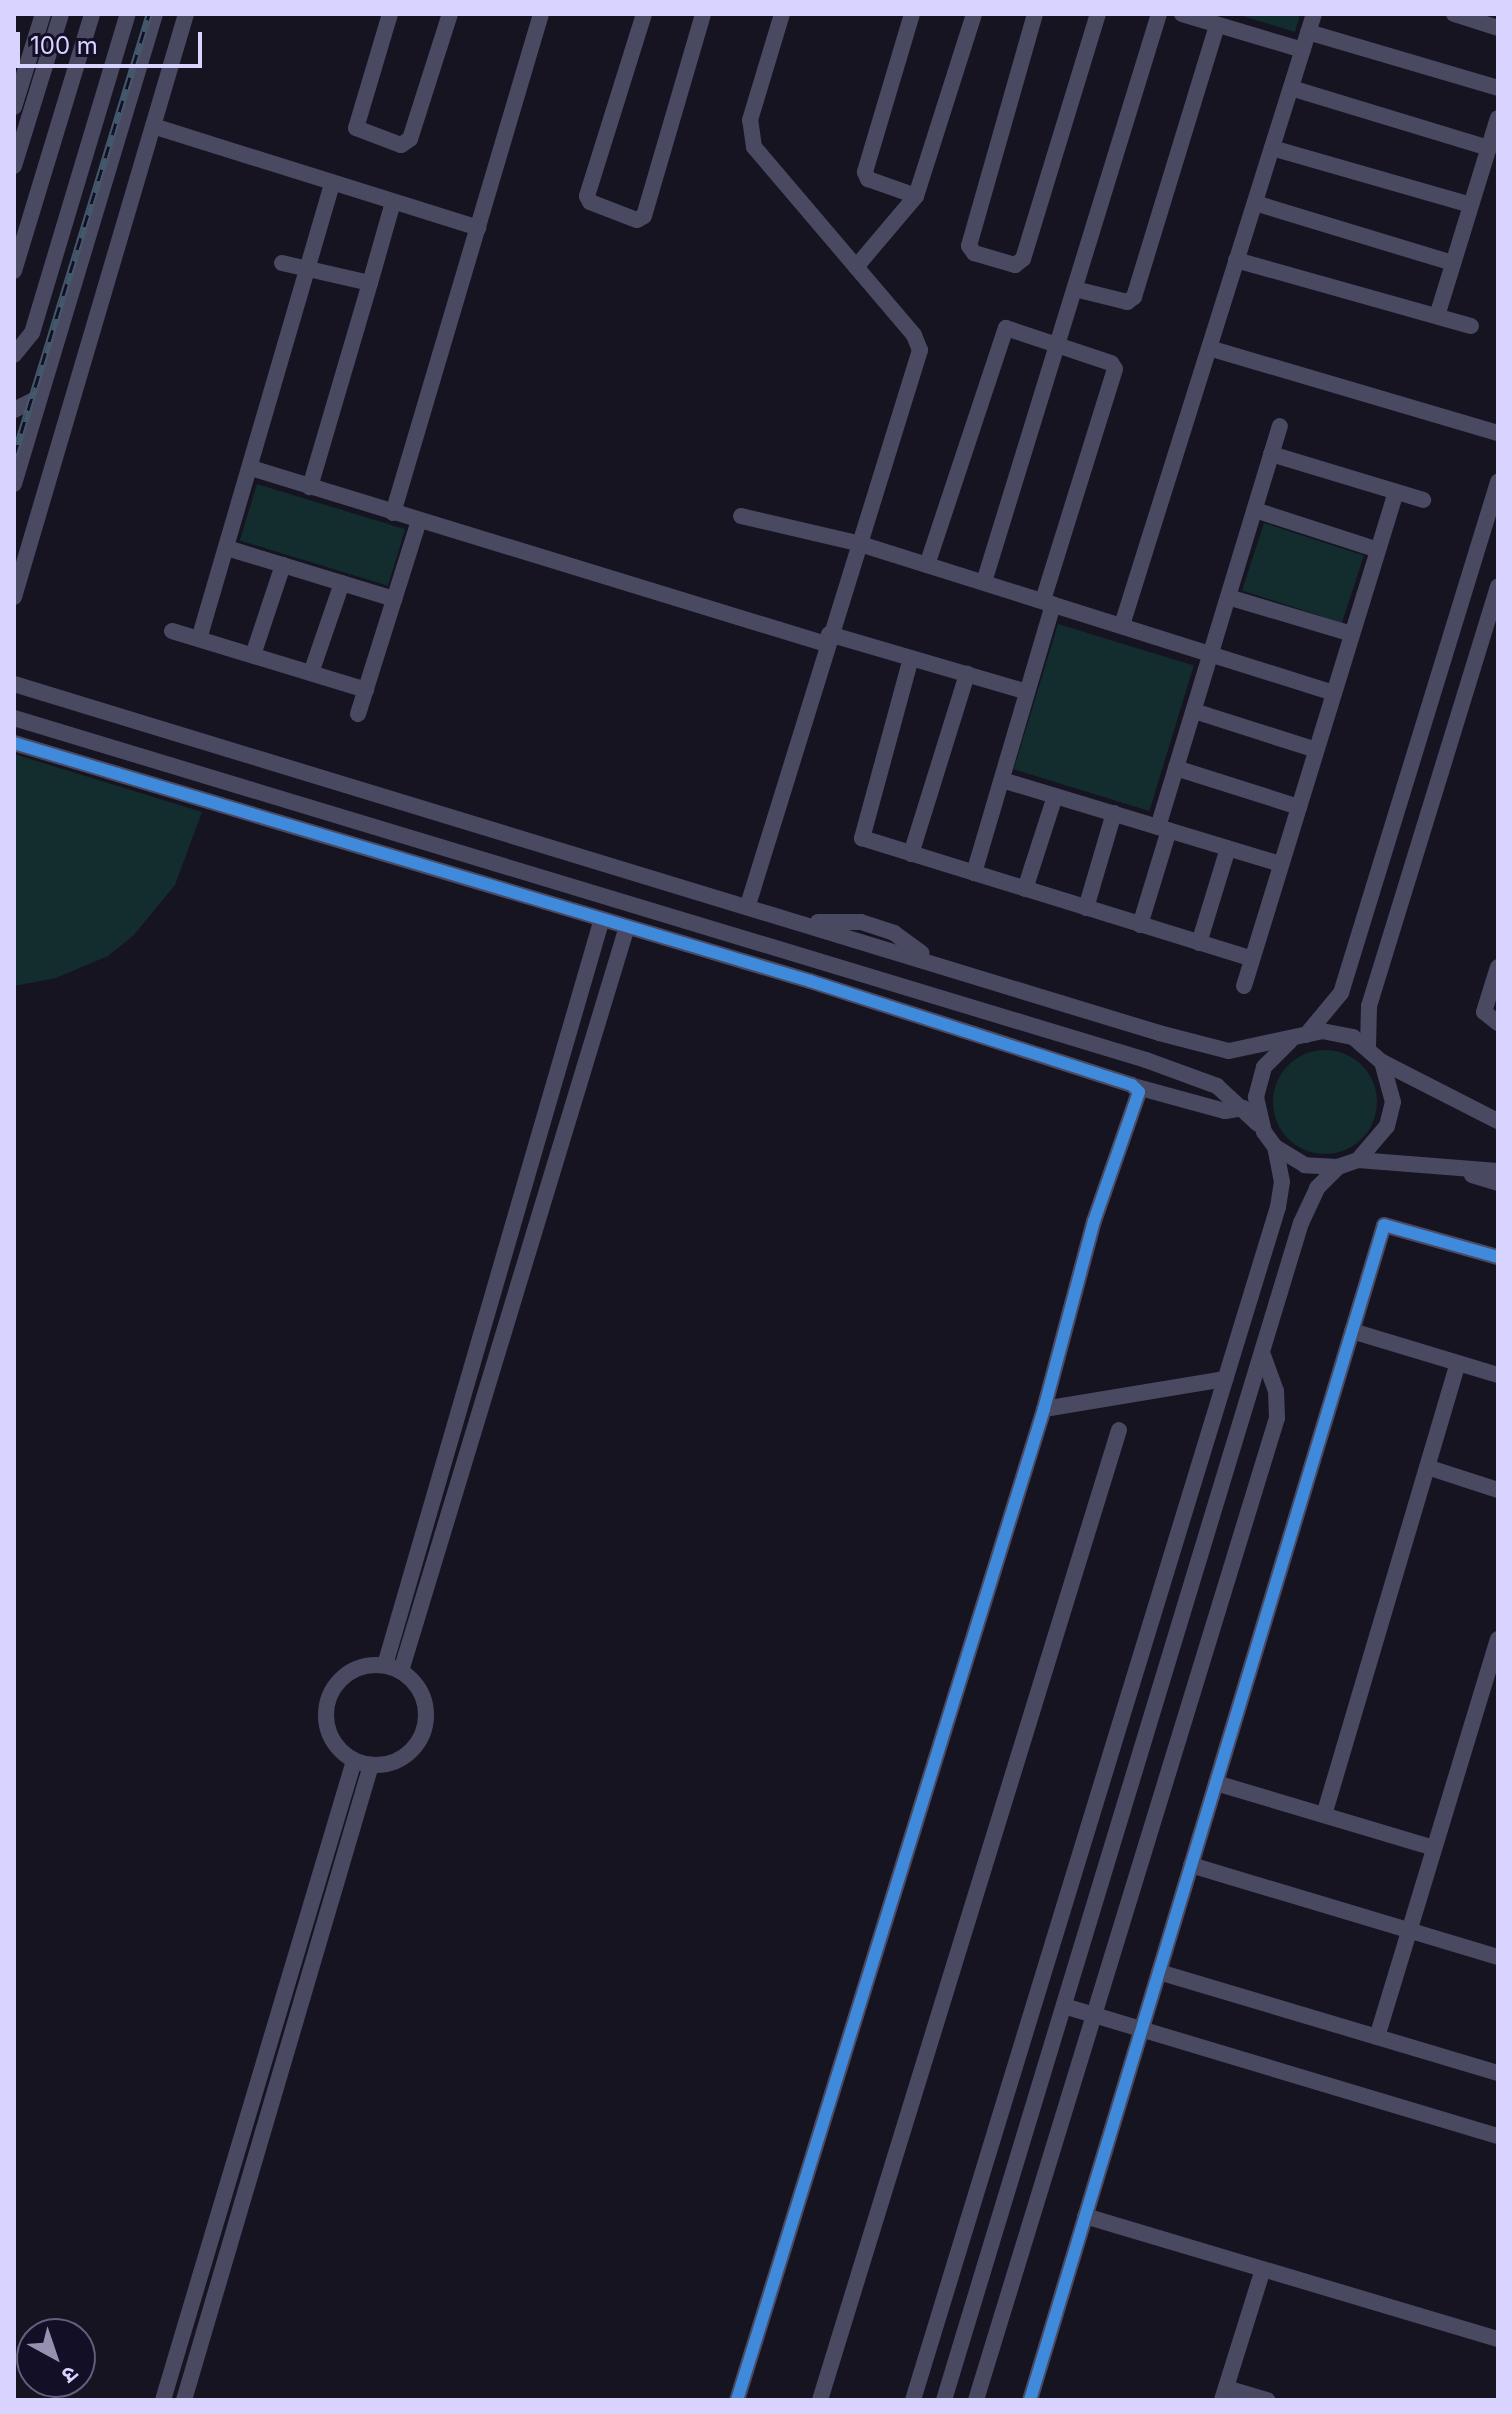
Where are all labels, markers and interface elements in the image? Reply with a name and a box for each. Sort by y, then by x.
scale bar [20,16,206,66]
text: 100 m [30,31,98,60]
north arrow [16,2318,96,2398]
text: उ [57,2361,83,2389]

